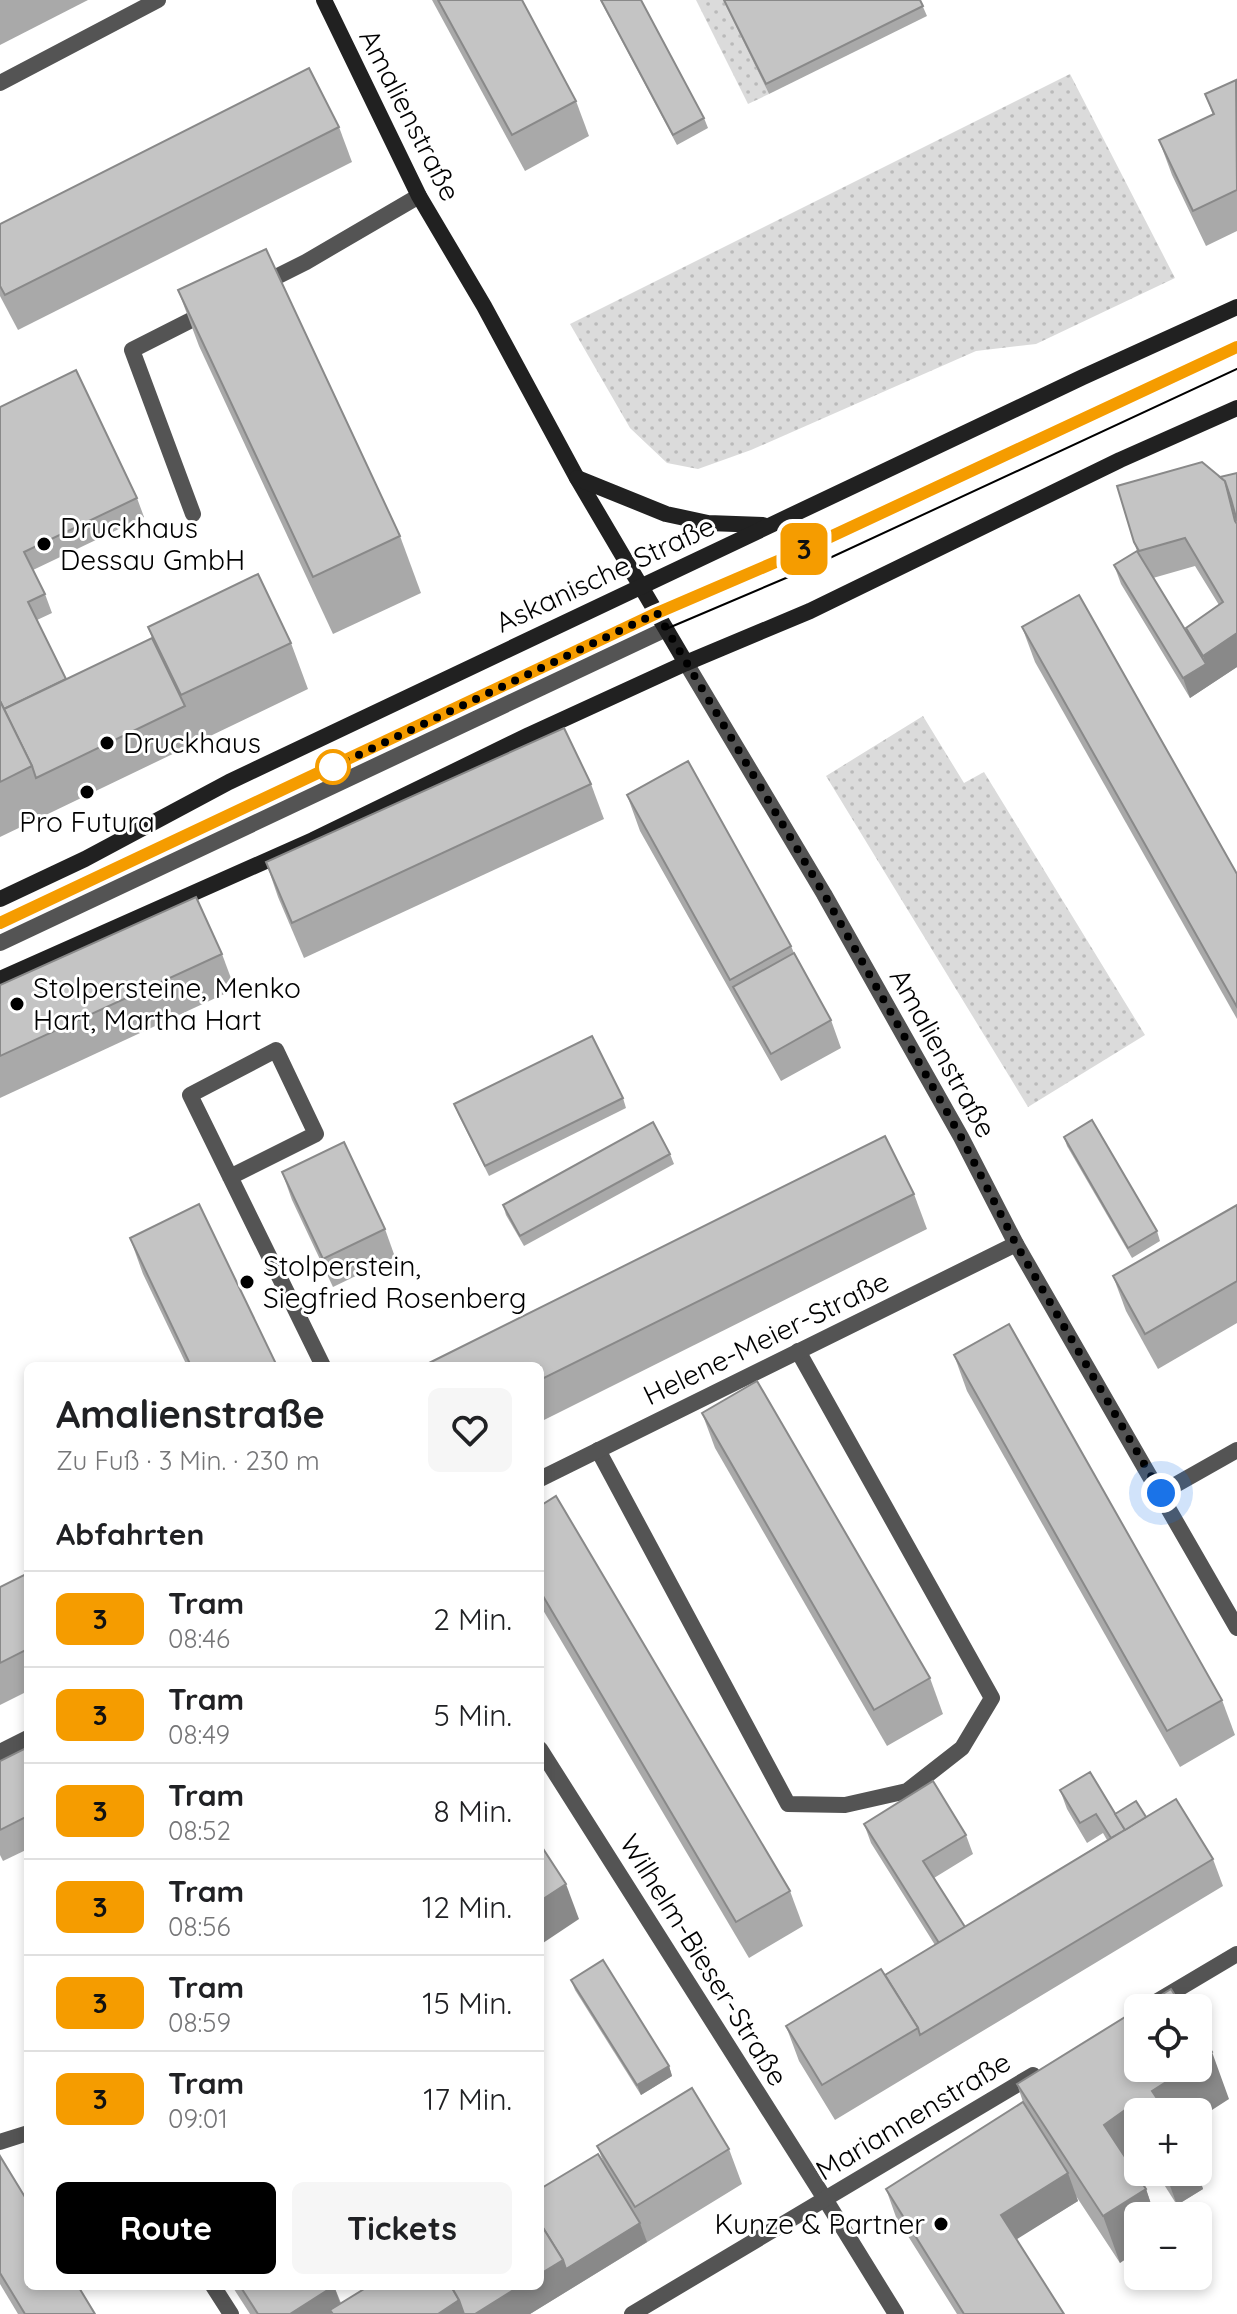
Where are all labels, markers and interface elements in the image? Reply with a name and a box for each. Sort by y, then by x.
street label: Amalienstraße [352,23,469,206]
street label: Askanische Straße [490,507,720,640]
place label: Druckhaus Dessau GmbH [60,510,245,577]
line badge: 3 [778,523,830,575]
text: 3 [796,531,812,566]
marker: Druckhaus Dessau GmbH [35,535,53,553]
place label: Druckhaus [123,725,261,760]
marker: Druckhaus [98,734,116,752]
unlabelled marker [316,750,350,784]
marker: Pro Futura [78,783,96,801]
place label: Pro Futura [19,804,155,839]
street label: Amalienstraße [883,962,1004,1143]
place label: Stolpersteine, Menko Hart, Martha Hart [33,970,301,1037]
marker: Stolpersteine, Menko Hart, Martha Hart [8,995,26,1013]
place label: Stolperstein, Siegfried Rosenberg [263,1248,526,1315]
street label: Helene-Meier-Straße [637,1263,894,1412]
marker: Stolperstein, Siegfried Rosenberg [238,1273,256,1291]
button: heart [428,1388,512,1472]
text: Amalienstraße [56,1390,325,1438]
text: Zu Fuß · 3 Min. · 230 m [56,1444,320,1477]
your location [1141,1473,1181,1513]
text: Abfahrten [56,1515,204,1553]
text: Tram [168,1584,244,1622]
text: 2 Min. [433,1600,512,1638]
text: 3 [92,1601,108,1636]
text: 08:46 [168,1622,230,1655]
text: Tram [168,1680,244,1718]
text: 5 Min. [433,1696,512,1734]
text: 3 [92,1697,108,1732]
text: 08:49 [168,1718,230,1751]
text: Tram [168,1776,244,1814]
text: 8 Min. [434,1792,512,1830]
text: 3 [92,1793,108,1828]
text: 08:52 [168,1814,231,1847]
street label: Wilhelm-Bieser-Straße [613,1827,796,2092]
text: Tram [168,1872,244,1910]
text: 12 Min. [422,1888,512,1926]
text: 3 [92,1889,108,1924]
text: 08:56 [168,1910,231,1943]
text: Tram [168,1968,244,2006]
text: 15 Min. [422,1984,512,2022]
text: 3 [92,1985,108,2020]
map controls [1124,1994,1212,2290]
button: locate [1124,1994,1212,2082]
text: 08:59 [168,2006,231,2039]
street label: Mariannenstraße [809,2044,1016,2187]
text: Tram [168,2064,244,2102]
text: 17 Min. [423,2080,512,2118]
text: 3 [92,2081,108,2116]
button: + [1124,2098,1212,2186]
text: 09:01 [168,2102,228,2135]
button: Route [56,2182,276,2274]
button: Tickets [292,2182,512,2274]
button: − [1124,2202,1212,2290]
place label: Kunze & Partner [714,2206,925,2241]
marker: Kunze & Partner [932,2215,950,2233]

